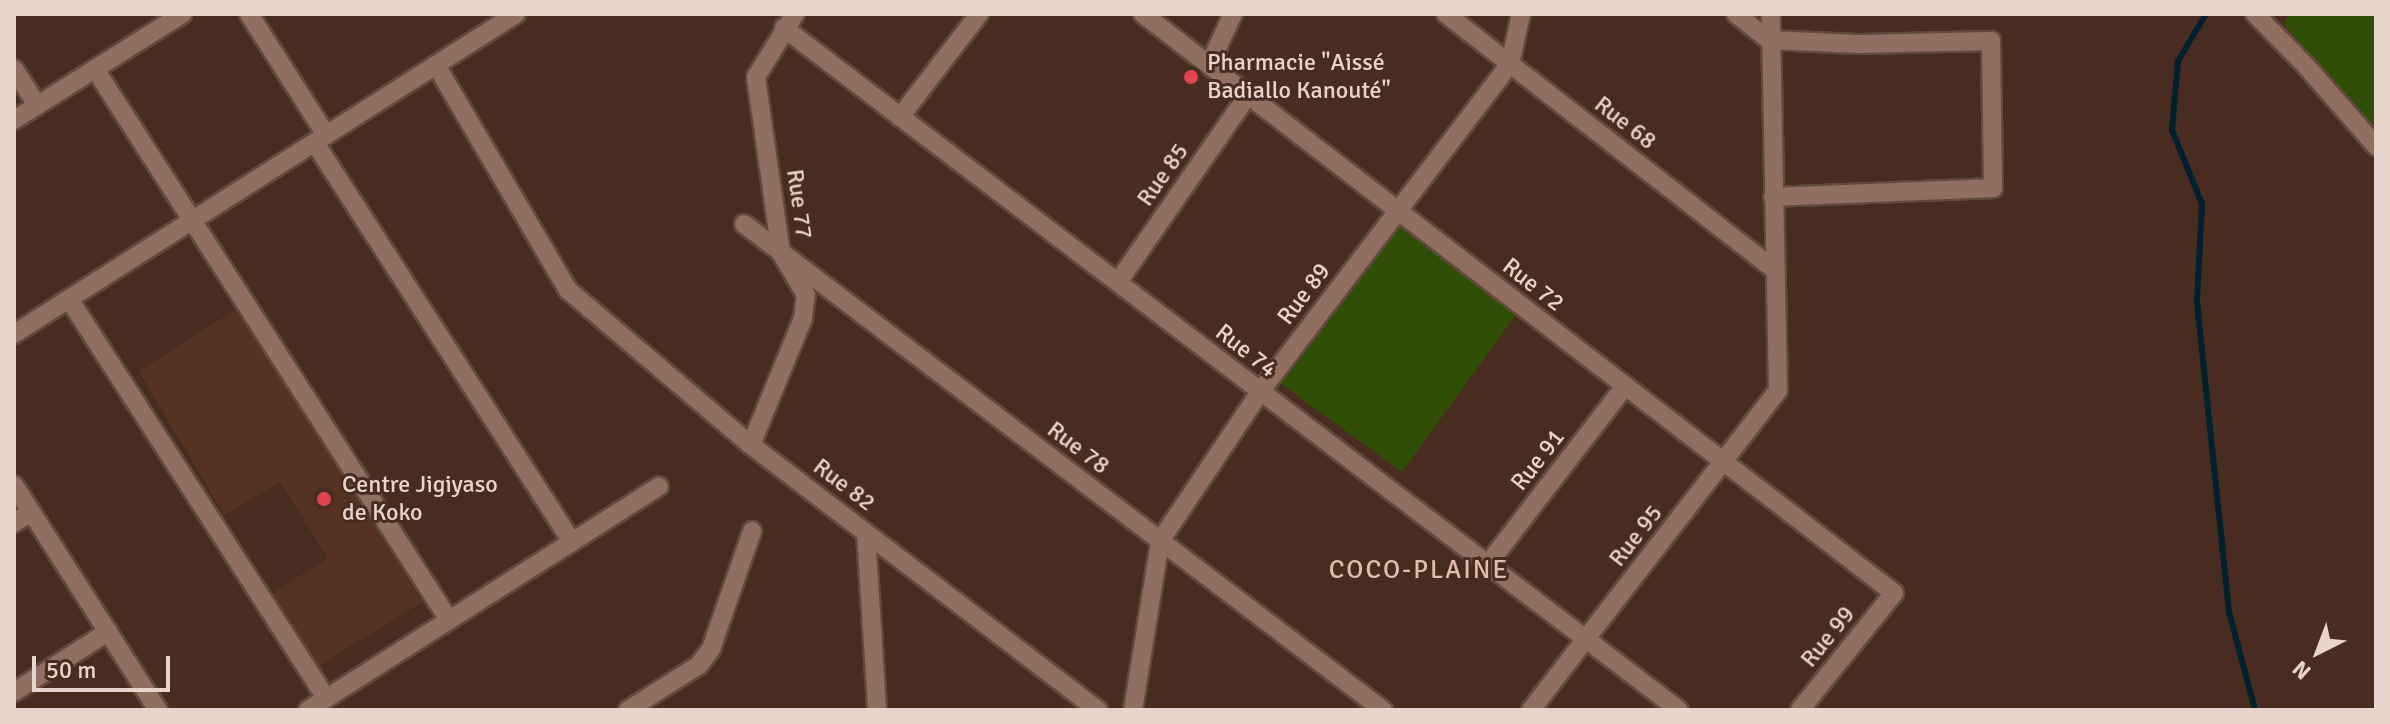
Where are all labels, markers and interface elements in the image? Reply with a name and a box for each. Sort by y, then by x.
place label: Pharmacie "Aissé Badiallo Kanouté" [1207,49,1391,105]
marker: Pharmacie "Aissé Badiallo Kanouté" [1182,68,1200,86]
street label: Rue 68 [1588,90,1662,156]
street label: Rue 85 [1131,138,1195,212]
street label: Rue 77 [780,167,818,241]
street label: Rue 72 [1496,252,1570,318]
street label: Rue 89 [1271,257,1337,331]
street label: Rue 74 [1209,318,1283,384]
street label: Rue 78 [1041,415,1115,481]
street label: Rue 91 [1505,423,1571,497]
street label: Rue 82 [807,452,881,518]
place label: Centre Jigiyaso de Koko [342,471,498,527]
marker: Centre Jigiyaso de Koko [313,488,335,510]
street label: Rue 95 [1603,499,1669,573]
district label: COCO-PLAINE [1329,555,1509,587]
street label: Rue 99 [1795,601,1861,673]
north arrow [2278,612,2358,692]
scale bar [36,640,174,690]
text: 50 m [46,655,96,685]
text: N [2287,655,2316,685]

